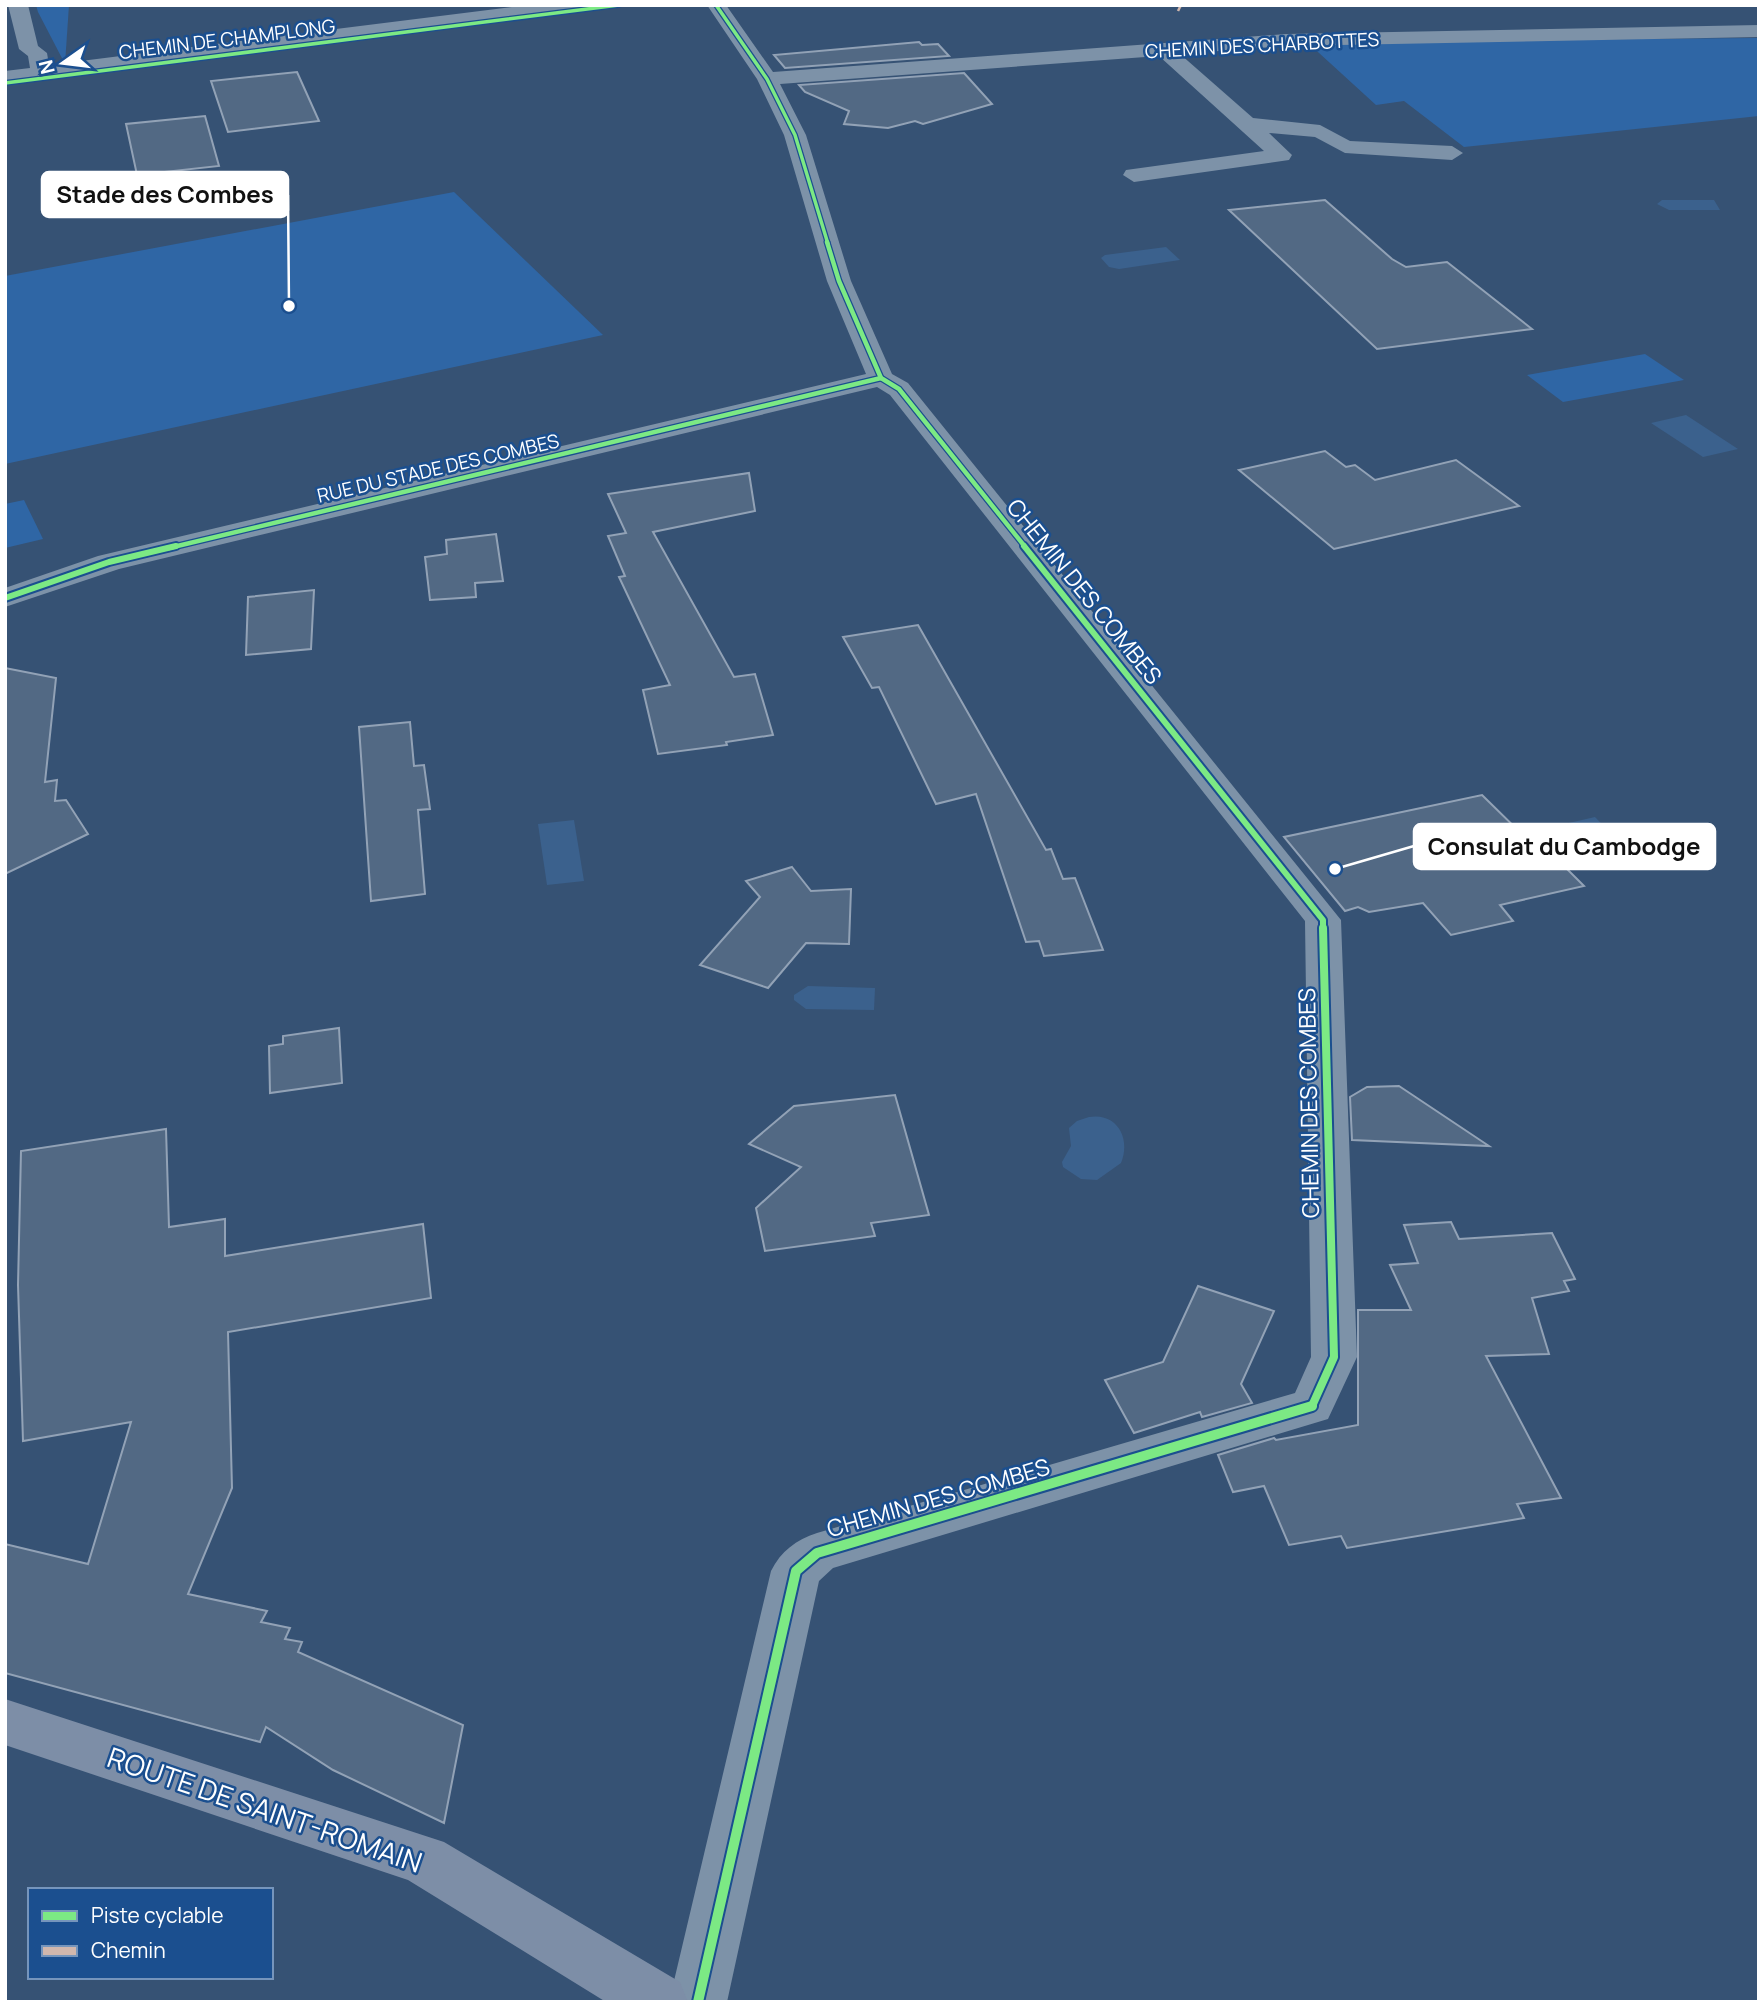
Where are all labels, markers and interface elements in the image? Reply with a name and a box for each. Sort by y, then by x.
street label: CHEMIN DE CHAMPLONG [117,13,337,65]
street label: CHEMIN DES CHARBOTTES [1144,26,1380,64]
north arrow [28,28,98,98]
text: N [32,57,61,77]
callout: Stade des Combes [42,172,288,217]
text: Stade des Combes [56,177,274,210]
street label: RUE DU STADE DES COMBES [314,427,562,509]
street label: CHEMIN DES COMBES [1000,491,1170,691]
callout: Consulat du Cambodge [1414,824,1715,869]
text: Consulat du Cambodge [1428,829,1700,862]
street label: CHEMIN DES COMBES [1290,988,1326,1218]
street label: CHEMIN DES COMBES [823,1450,1053,1544]
street label: ROUTE DE SAINT-ROMAIN [103,1737,427,1881]
legend [28,1888,273,1979]
text: Piste cyclable [91,1901,223,1929]
text: Chemin [91,1936,166,1964]

